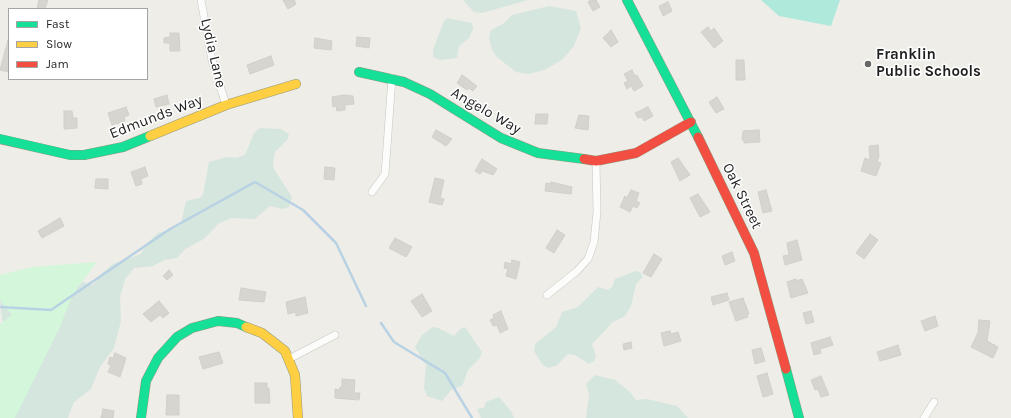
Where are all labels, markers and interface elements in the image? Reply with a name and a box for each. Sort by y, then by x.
legend [8,8,148,80]
street label: Lydia Lane [196,16,230,90]
text: Fast [46,17,69,31]
text: Slow [46,37,72,51]
place label: Franklin Public Schools [876,46,981,81]
text: Jam [46,57,69,71]
marker: Franklin Public Schools [863,59,873,69]
street label: Angelo Way [448,84,524,138]
street label: Edmunds Way [107,91,205,143]
street label: Oak Street [718,160,766,232]

